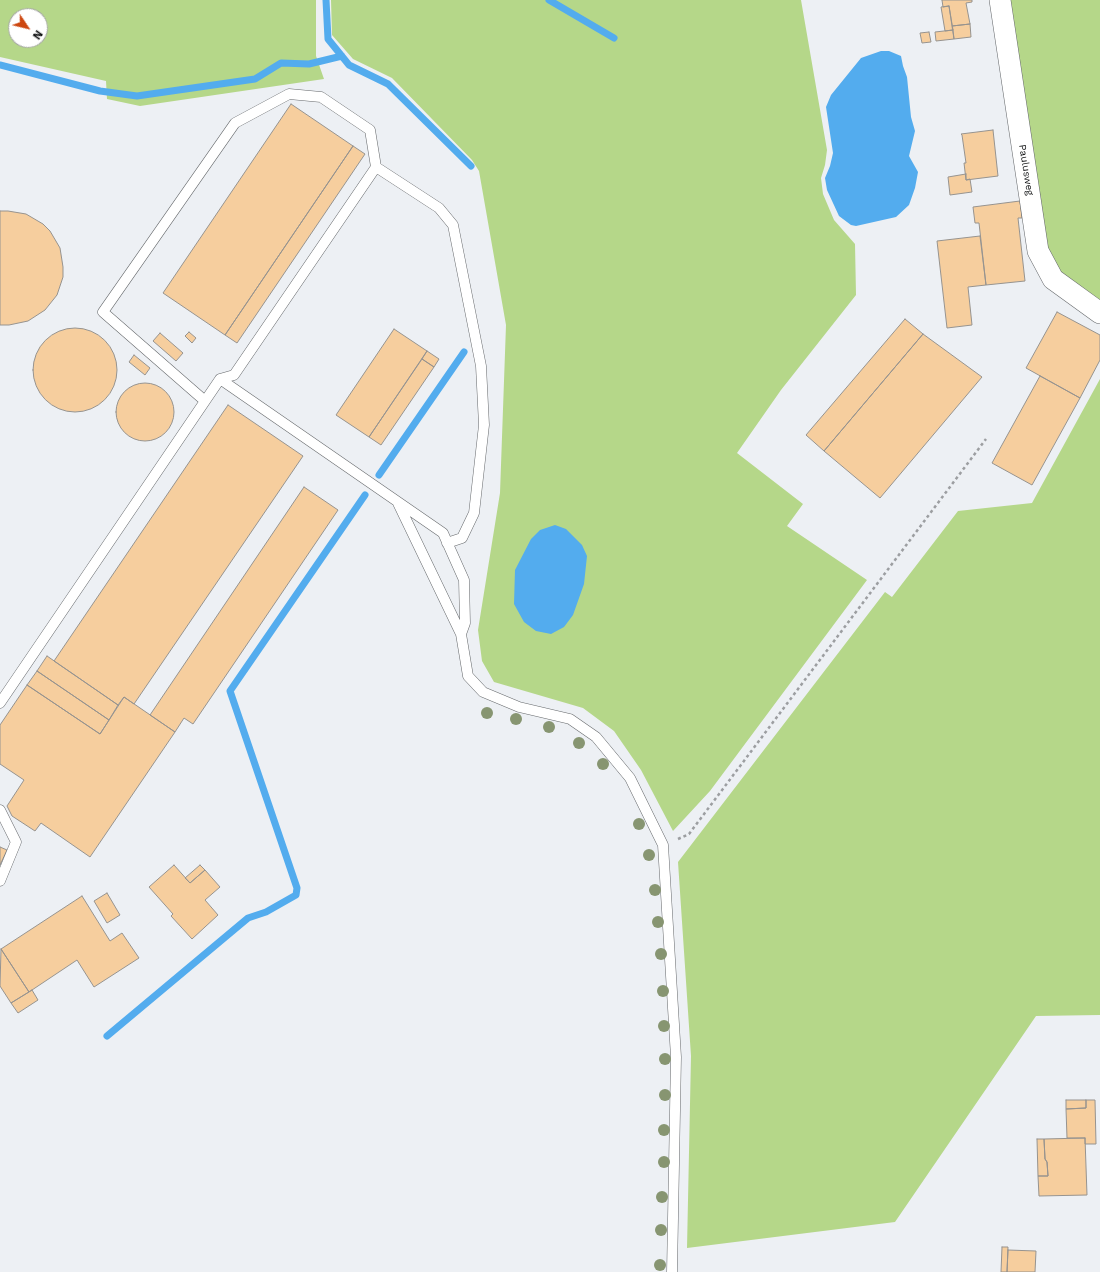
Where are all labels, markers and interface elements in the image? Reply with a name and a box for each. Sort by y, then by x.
north arrow [8,8,48,48]
text: N [30,28,45,42]
street label: Paulusweg [1016,144,1036,196]

